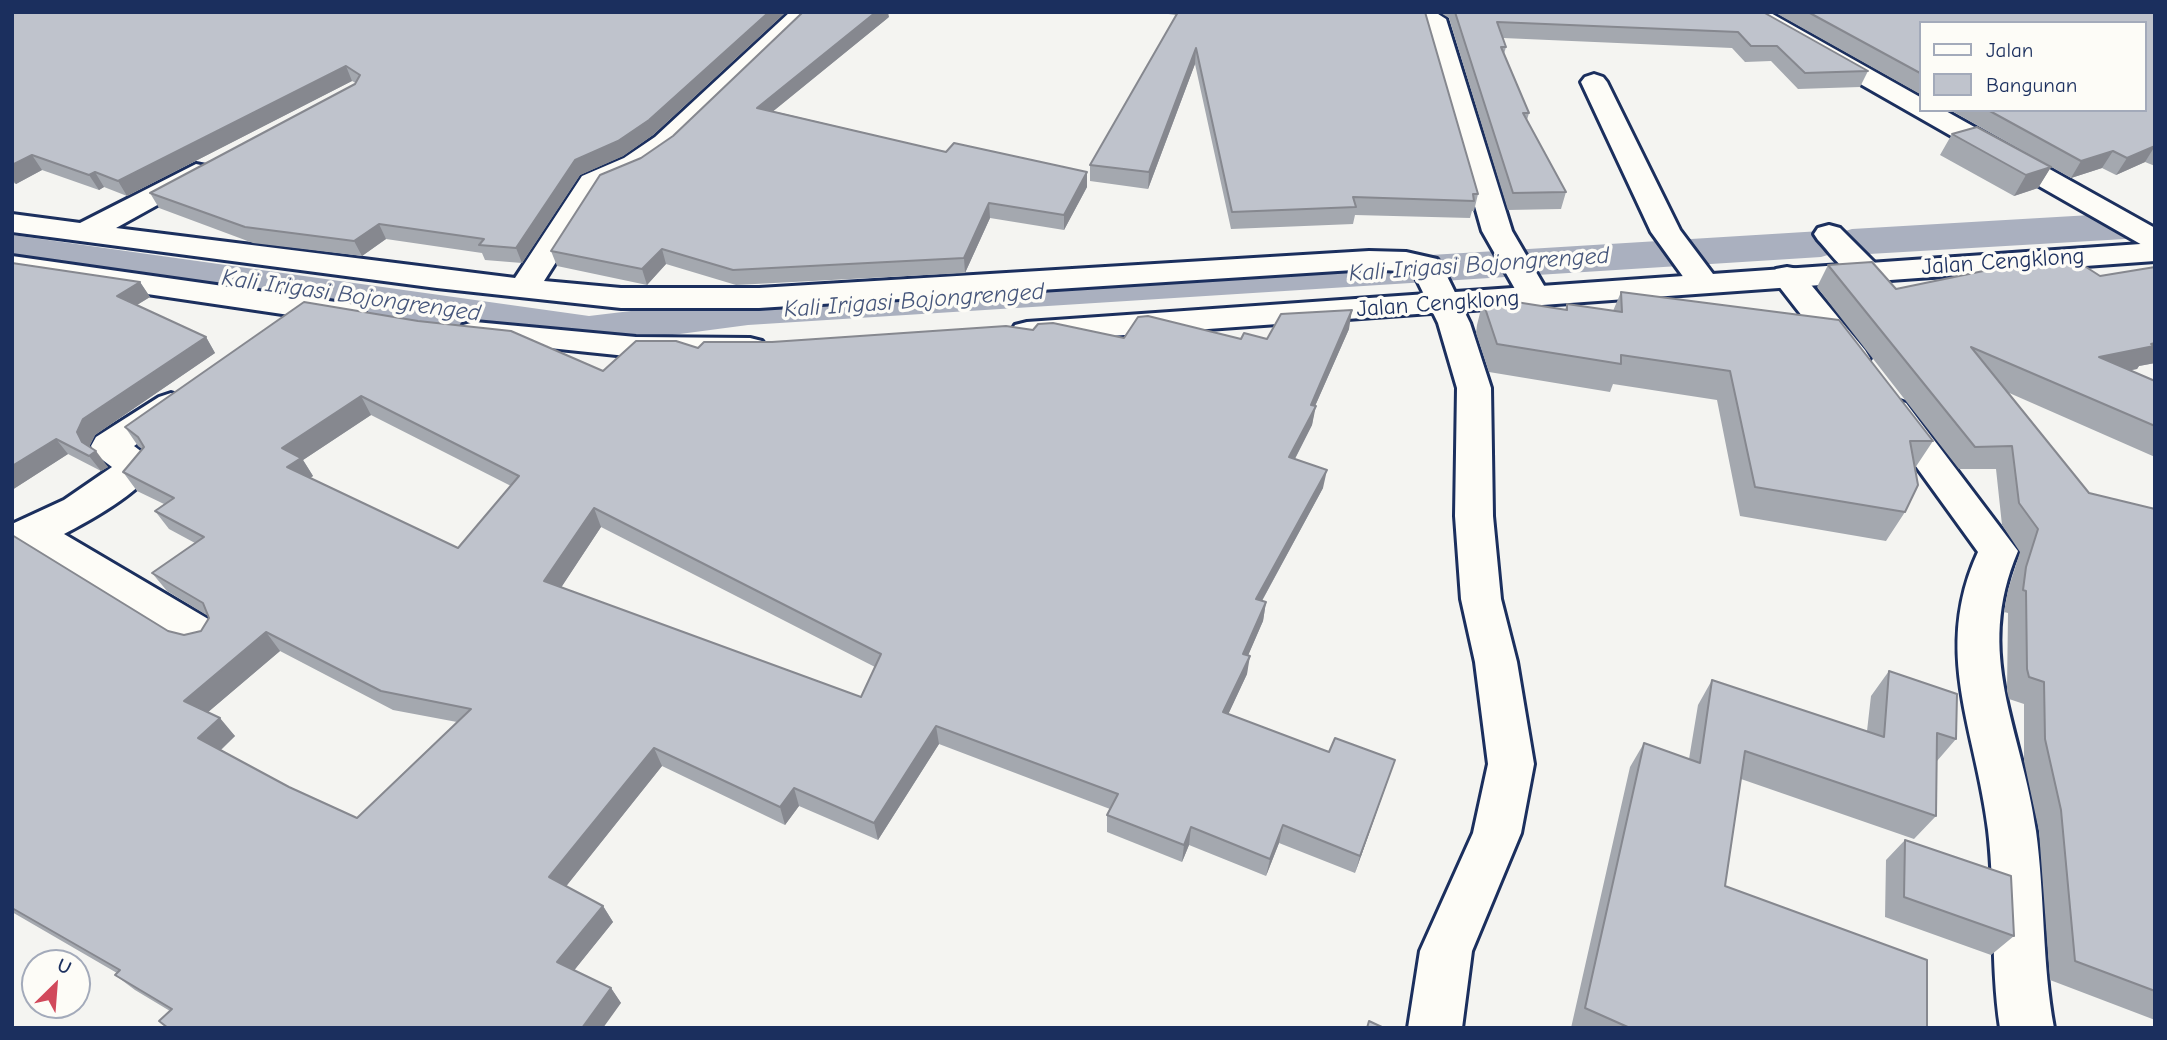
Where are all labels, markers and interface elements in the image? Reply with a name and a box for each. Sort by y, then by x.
legend [1918,21,2146,112]
text: Jalan [1986,38,2033,62]
text: Bangunan [1986,73,2077,97]
water label: Kali Irigasi Bojongrenged [1348,242,1610,288]
street label: Jalan Cengklong [1920,243,2086,281]
water label: Kali Irigasi Bojongrenged [220,264,482,328]
water label: Kali Irigasi Bojongrenged [783,278,1045,324]
street label: Jalan Cengklong [1355,285,1521,323]
north arrow [21,949,91,1019]
text: U [54,954,74,979]

